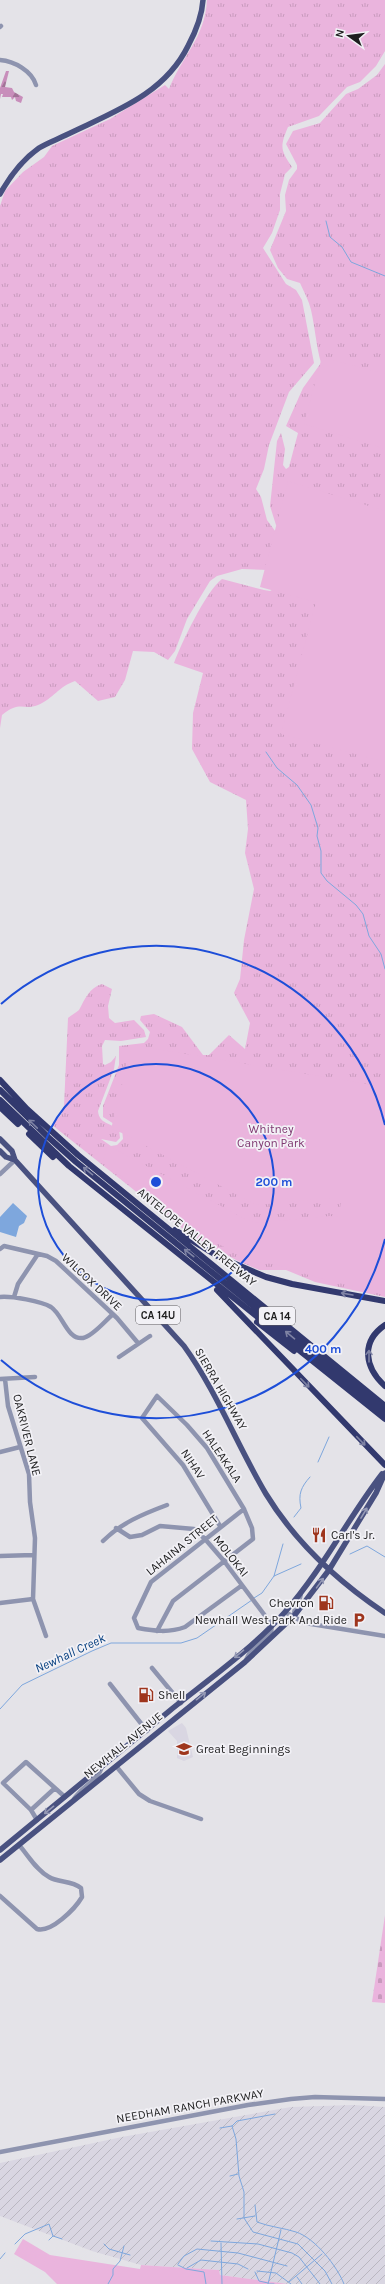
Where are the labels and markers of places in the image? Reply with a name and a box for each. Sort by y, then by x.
centre of rings [149,1175,163,1189]
restaurant icon: Carl's Jr. [310,1526,328,1544]
place label: Carl's Jr. [331,1528,375,1542]
fuel station icon: Chevron [317,1594,335,1612]
place label: Chevron [269,1596,314,1610]
parking icon: Newhall West Park And Ride [350,1611,368,1629]
place label: Newhall West Park And Ride [195,1613,347,1627]
fuel station icon: Shell [137,1686,155,1704]
place label: Shell [158,1688,185,1702]
school or university icon: Great Beginnings [175,1740,193,1758]
place label: Great Beginnings [196,1742,291,1756]

